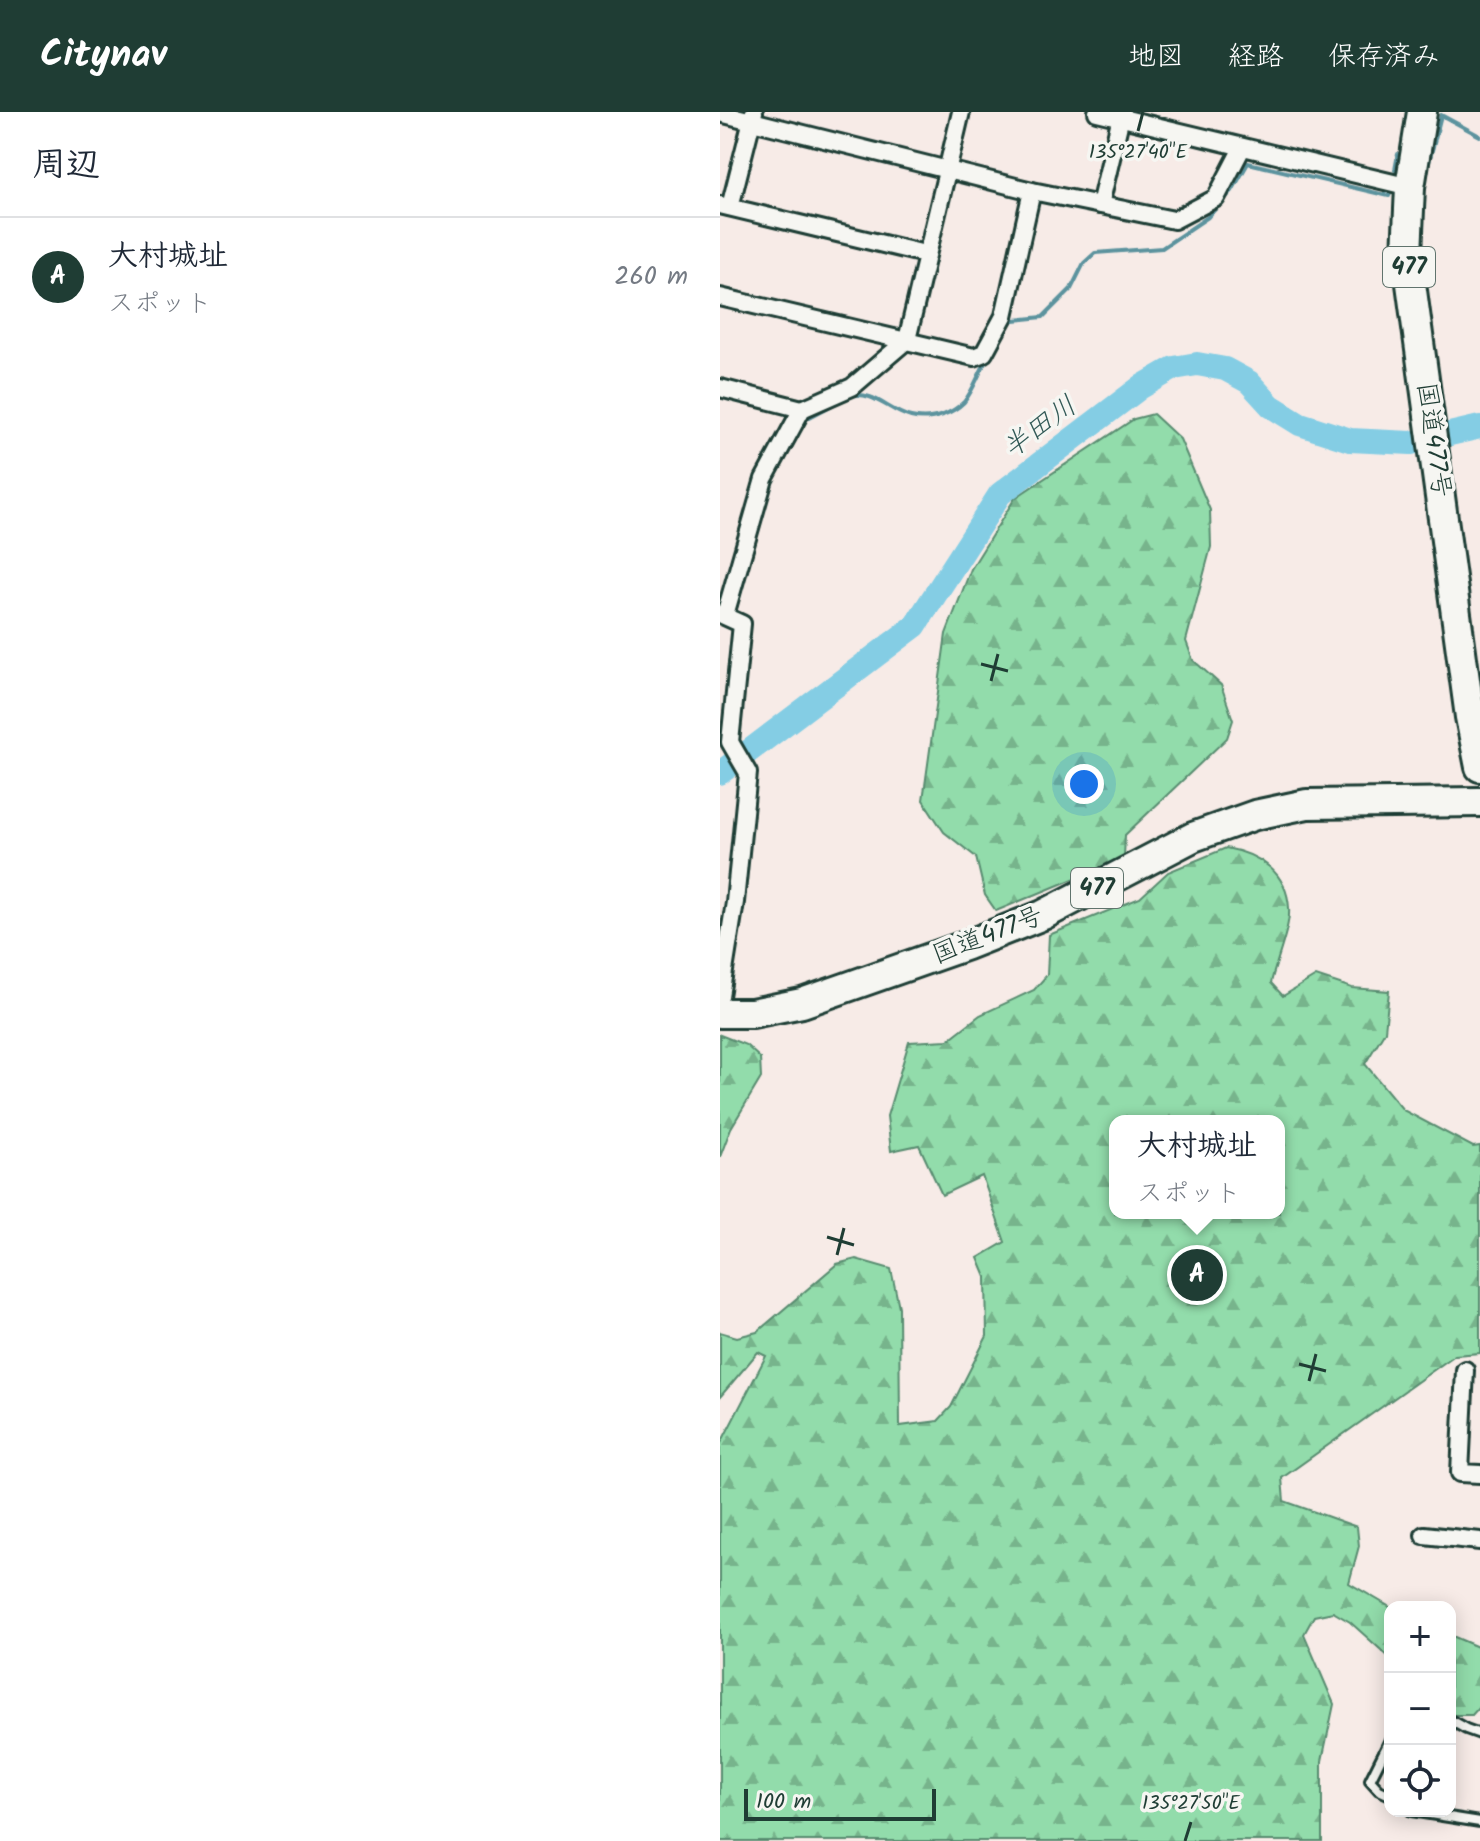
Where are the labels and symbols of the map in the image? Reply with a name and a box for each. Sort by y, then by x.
text: 135°27'40"E [1089,137,1188,169]
road number: 477 [1383,247,1435,287]
street label: 国道477号 [1404,379,1462,501]
water label: 半田川 [993,385,1087,471]
your location [1064,764,1104,804]
road number: 477 [1071,868,1123,908]
street label: 国道477号 [926,896,1050,976]
pin: A [1171,1245,1223,1305]
scale bar [744,1785,936,1821]
text: 135°27'50"E [1142,1788,1241,1820]

